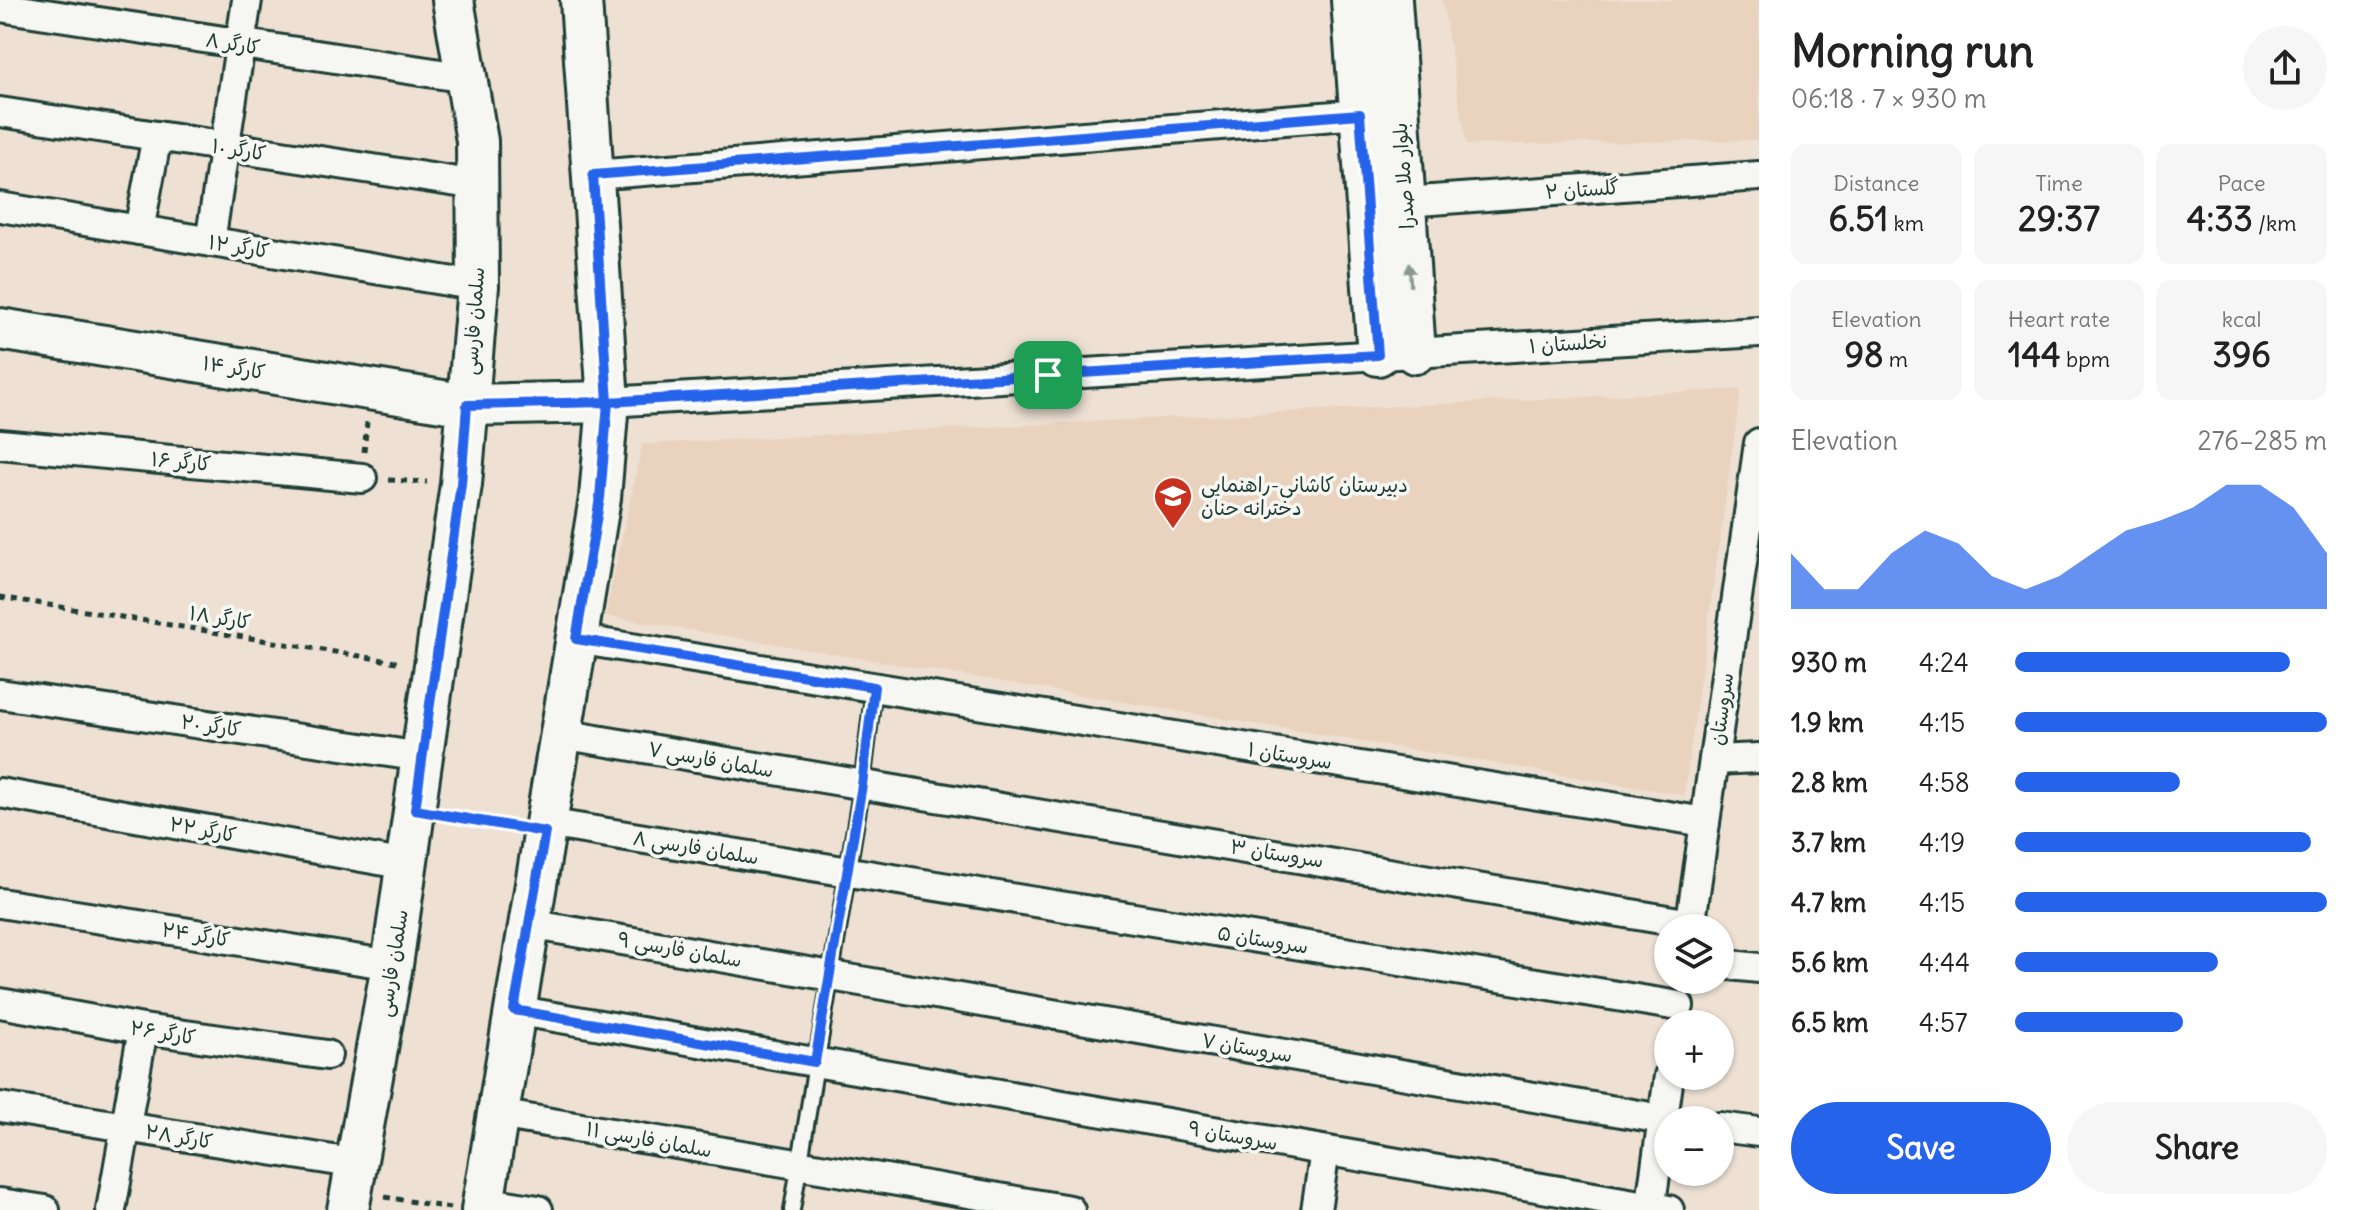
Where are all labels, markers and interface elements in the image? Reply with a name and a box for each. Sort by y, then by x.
text: Morning run [1791,24,2034,79]
street label: کارگر ۸ [204,26,262,60]
button: share [2243,26,2327,110]
text: 06:18 · 7 × 930 m [1791,82,1986,115]
street label: بلوار ملا صدرا [1387,122,1419,230]
street label: کارگر ۱۰ [210,132,268,166]
text: Distance [1833,169,1919,197]
text: Time [2035,169,2083,197]
text: Pace [2218,169,2266,197]
street label: گلستان ۲ [1544,174,1620,204]
text: 6.51 [1829,197,1888,240]
text: 29:37 [2018,197,2100,240]
text: 4:33 [2187,197,2253,240]
text: km [1888,209,1924,237]
text: /km [2253,209,2297,237]
street label: کارگر ۱۲ [207,229,271,263]
one-way arrow [1403,262,1416,287]
street label: سلمان فارسی [457,266,490,376]
text: Elevation [1831,305,1921,333]
text: Heart rate [2008,305,2110,333]
text: kcal [2222,305,2261,333]
street label: نخلستان ۱ [1528,328,1608,358]
text: 98 [1844,333,1884,376]
text: 144 [2008,333,2061,376]
text: 396 [2212,333,2271,376]
pin [1014,341,1082,409]
text: m [1884,345,1908,373]
text: bpm [2061,345,2110,373]
street label: کارگر ۱۴ [201,350,267,384]
icon: arrive [1026,353,1070,397]
text: Elevation [1791,424,1898,457]
text: 276–285 m [2197,424,2327,457]
street label: کارگر ۱۶ [150,446,212,476]
place label: دبیرستان کاشانی-راهنمایی دخترانه حنان [1201,472,1408,520]
school or university icon: دبیرستان کاشانی-راهنمایی دخترانه حنان [1152,475,1194,530]
street label: کارگر ۱۸ [187,600,253,634]
text: 930 m [1791,646,1867,679]
text: 4:24 [1919,646,1969,679]
street label: سروستان [1704,671,1738,747]
text: 1.9 km [1791,706,1864,739]
text: 4:15 [1919,706,1965,739]
street label: کارگر ۲۰ [179,708,243,742]
street label: سلمان فارسی ۷ [646,736,776,783]
street label: سروستان ۱ [1246,736,1334,774]
text: 2.8 km [1791,766,1868,799]
text: 4:58 [1919,766,1970,799]
street label: کارگر ۲۲ [168,811,238,847]
street label: سلمان فارسی ۸ [631,825,761,870]
text: 3.7 km [1791,826,1866,859]
text: 4:19 [1919,826,1965,859]
street label: سروستان ۳ [1229,833,1325,873]
text: 4.7 km [1791,886,1866,919]
text: 4:15 [1919,886,1965,919]
street label: سلمان فارسی [371,908,414,1019]
map controls [1654,914,1734,1186]
button: layers [1654,914,1734,994]
street label: کارگر ۲۴ [160,916,232,952]
street label: سروستان ۵ [1216,919,1310,959]
street label: سلمان فارسی ۹ [616,926,744,973]
text: 5.6 km [1791,946,1869,979]
text: 4:44 [1919,946,1970,979]
text: 6.5 km [1791,1006,1869,1039]
text: 4:57 [1919,1006,1968,1039]
button: + [1654,1010,1734,1090]
street label: کارگر ۲۶ [128,1014,198,1050]
street label: سروستان ۷ [1200,1027,1294,1067]
button: Save [1791,1102,2051,1194]
button: Share [2067,1102,2327,1194]
button: − [1654,1106,1734,1186]
street label: سروستان ۹ [1186,1115,1280,1155]
street label: سلمان فارسی ۱۱ [584,1116,714,1163]
street label: کارگر ۲۸ [143,1118,215,1154]

